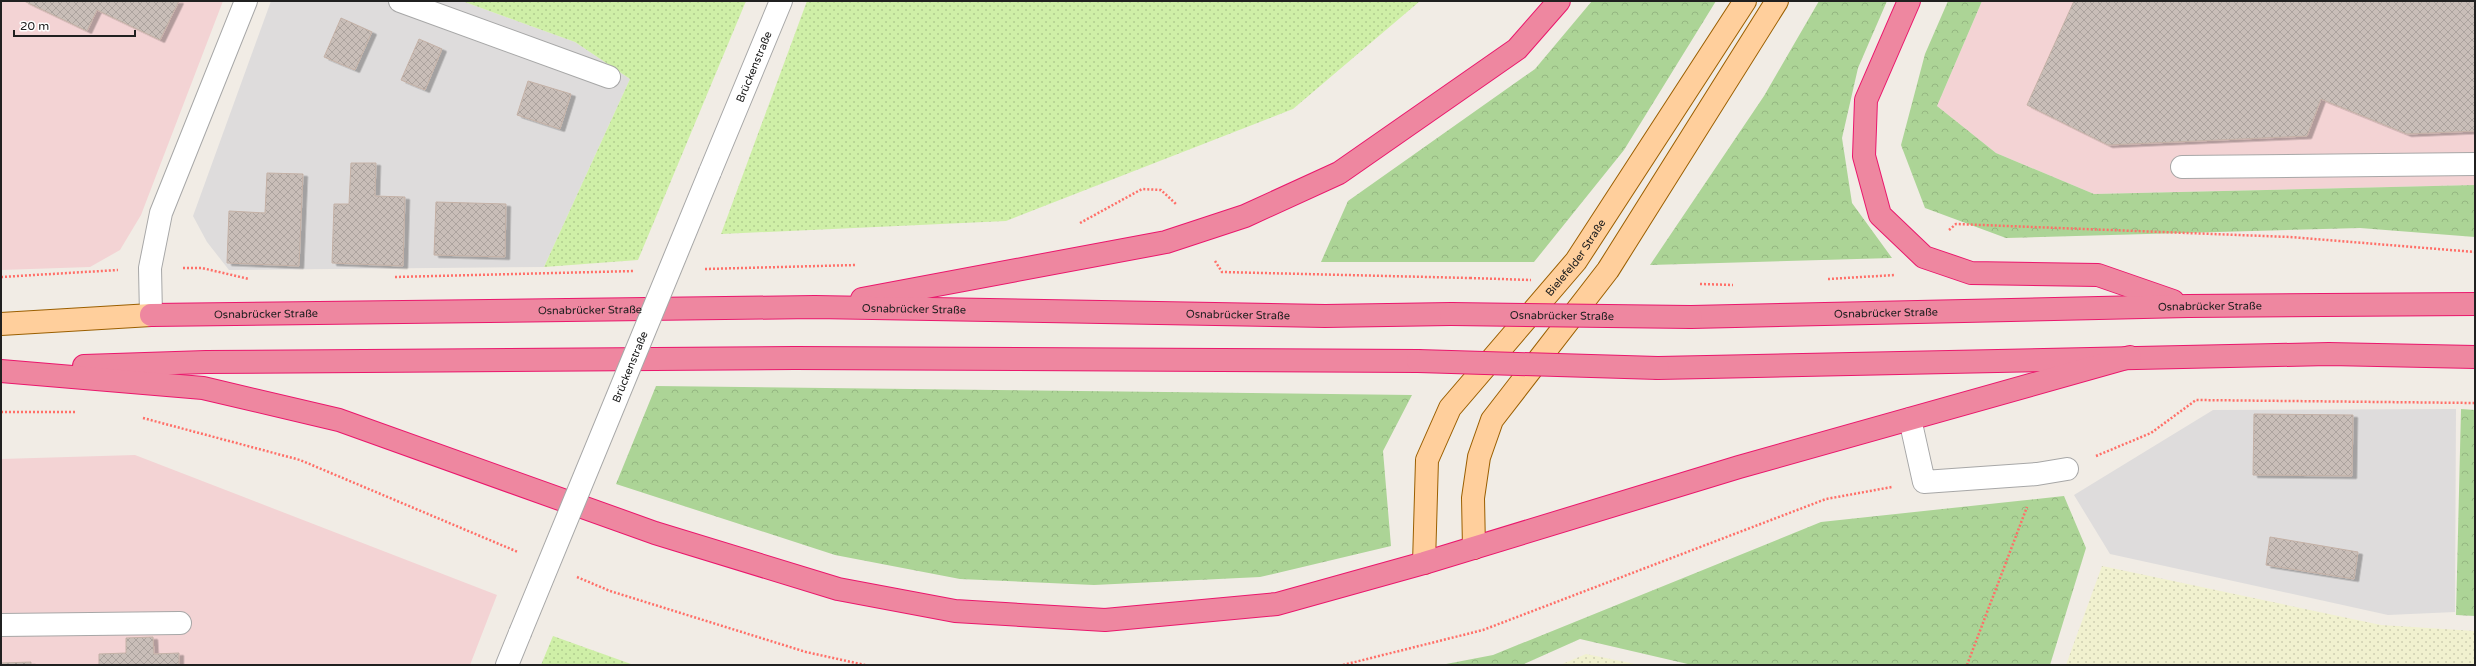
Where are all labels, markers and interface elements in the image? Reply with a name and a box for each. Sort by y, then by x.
scale bar [14,12,135,38]
text: 20 m [20,19,49,33]
street label: Brückenstraße [733,29,774,104]
street label: Bielefelder Straße [1542,216,1608,299]
street label: Osnabrücker Straße [2158,299,2262,313]
street label: Osnabrücker Straße [862,301,966,316]
street label: Osnabrücker Straße [538,303,642,317]
street label: Osnabrücker Straße [1834,305,1938,320]
street label: Osnabrücker Straße [214,306,318,321]
street label: Osnabrücker Straße [1186,307,1290,322]
street label: Osnabrücker Straße [1510,308,1614,323]
street label: Brückenstraße [609,329,650,404]

